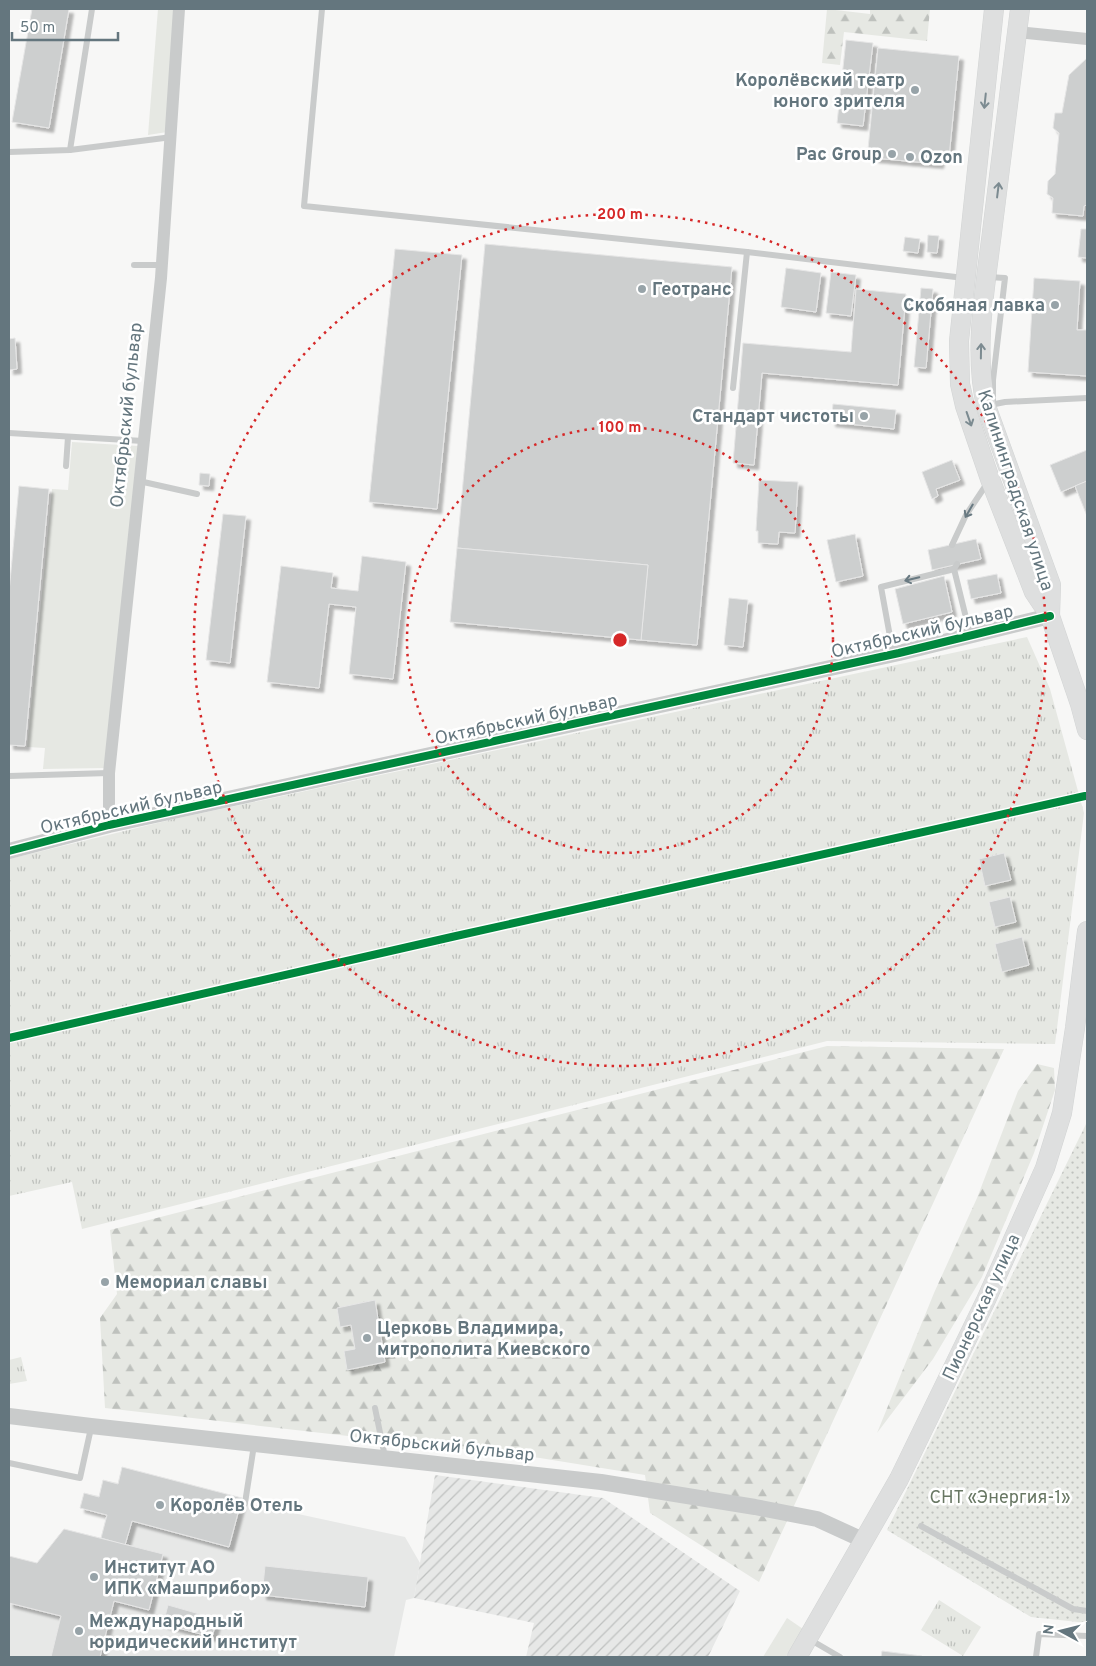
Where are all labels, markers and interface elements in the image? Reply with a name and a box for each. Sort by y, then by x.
scale bar [12,10,119,42]
text: 50 m [20,19,55,38]
place label: Королёвский театр юного зрителя [735,70,905,114]
marker: Королёвский театр юного зрителя [909,84,921,96]
one-way arrow [980,93,990,109]
place label: Pac Group [796,144,882,167]
place label: Ozon [920,147,963,170]
marker: Pac Group [886,148,898,160]
marker: Ozon [904,151,916,163]
one-way arrow [993,182,1003,198]
text: 200 m [597,206,643,225]
place label: Геотранс [652,279,732,302]
marker: Геотранс [636,283,648,295]
place label: Скобяная лавка [903,295,1045,318]
marker: Скобяная лавка [1049,299,1061,311]
street label: Октябрьский бульвар [106,321,149,509]
one-way arrow [976,344,986,360]
street label: Калининградская улица [971,387,1058,594]
place label: Стандарт чистоты [692,406,854,429]
marker: Стандарт чистоты [858,410,870,422]
one-way arrow [965,411,974,426]
text: 100 m [599,419,641,438]
one-way arrow [964,503,974,518]
one-way arrow [905,575,921,584]
street label: Октябрьский бульвар [829,600,1016,665]
centre of rings [611,631,629,649]
street label: Октябрьский бульвар [433,690,620,751]
street label: Октябрьский бульвар [38,776,225,841]
street label: Пионерская улица [938,1231,1026,1385]
place label: Мемориал славы [115,1272,267,1295]
marker: Мемориал славы [99,1276,111,1288]
place label: Церковь Владимира, митрополита Киевского [377,1318,591,1362]
marker: Церковь Владимира, митрополита Киевского [361,1332,373,1344]
street label: Октябрьский бульвар [348,1425,536,1468]
park label: СНТ «Энергия-1» [929,1487,1071,1510]
place label: Королёв Отель [170,1495,303,1518]
marker: Королёв Отель [154,1499,166,1511]
place label: Институт АО ИПК «Машприбор» [104,1557,271,1601]
marker: Институт АО ИПК «Машприбор» [88,1571,100,1583]
north arrow [1036,1606,1086,1656]
place label: Международный юридический институт [89,1611,298,1655]
text: N [1041,1624,1059,1636]
marker: Международный юридический институт [73,1625,85,1637]

